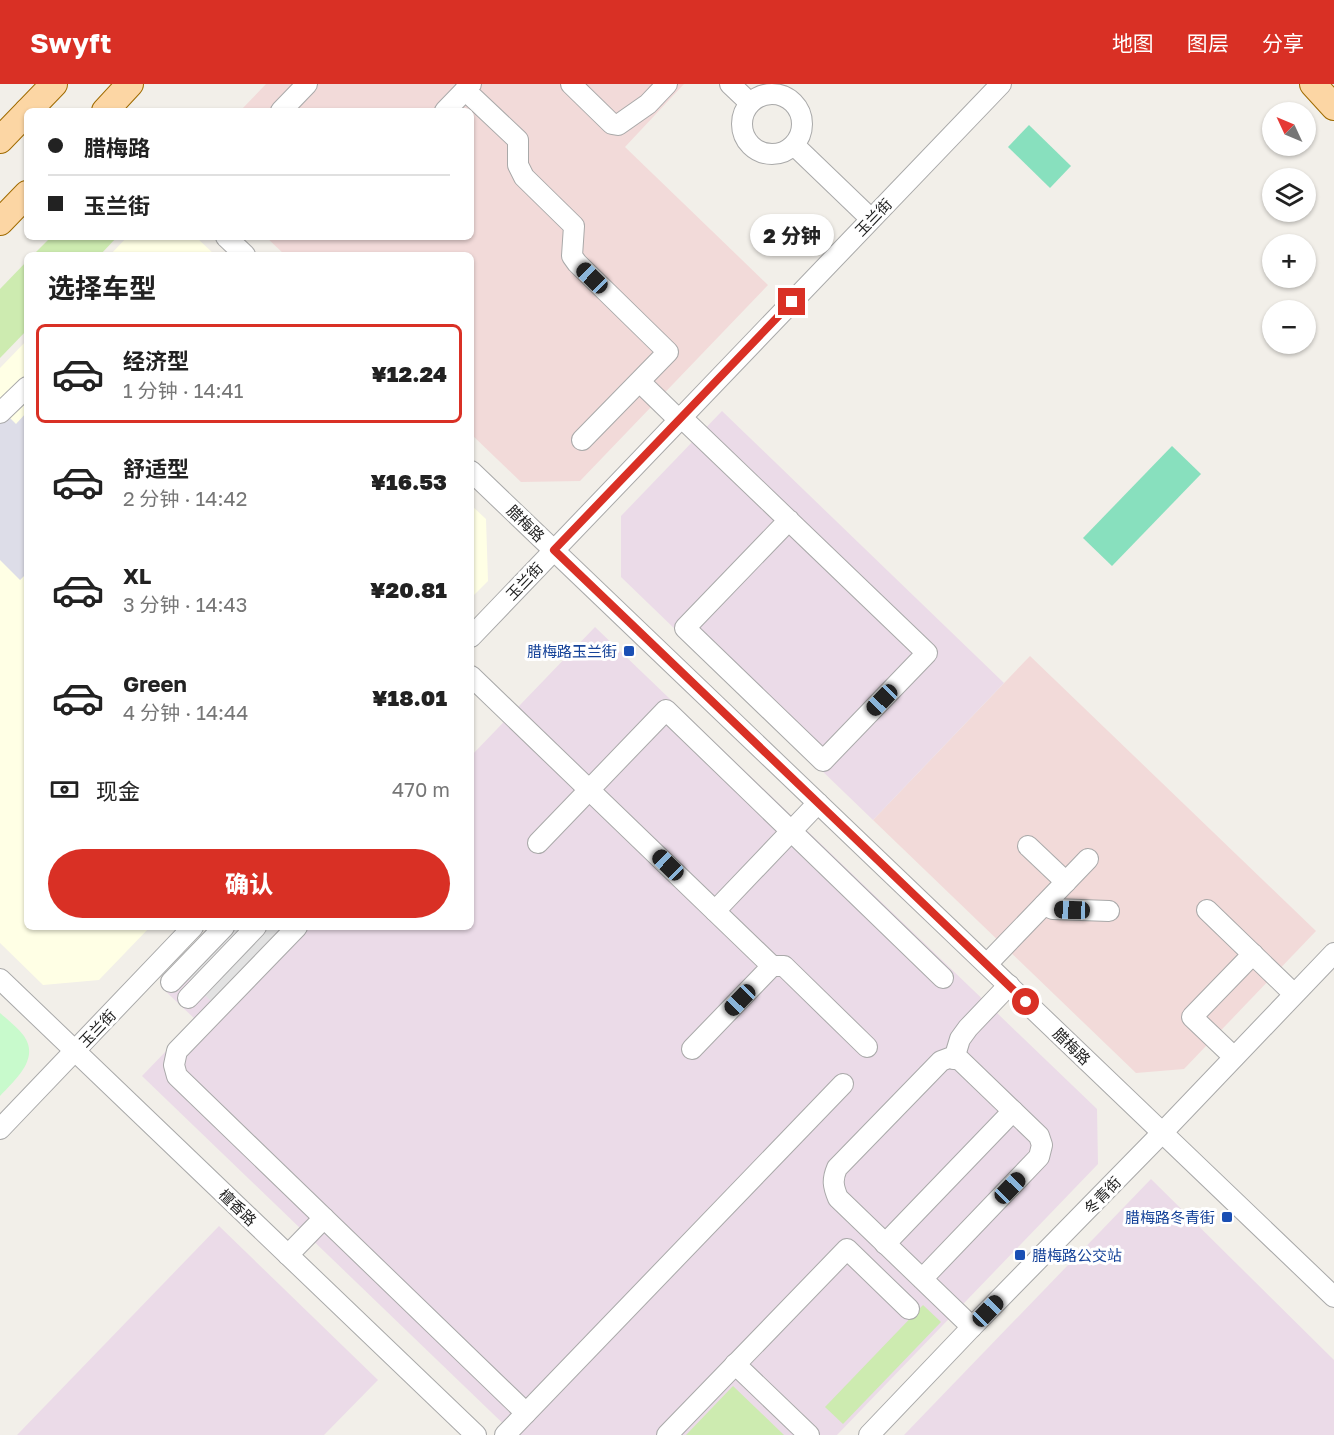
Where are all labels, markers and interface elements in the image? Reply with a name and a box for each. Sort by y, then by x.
text: Swyft [30,26,111,59]
text: 地图 [1112,30,1154,56]
text: 图层 [1187,30,1229,56]
text: 分享 [1262,30,1304,56]
north arrow [1262,102,1316,156]
map controls [1262,102,1316,354]
text: 腊梅路 [84,134,150,161]
button: layers [1262,168,1316,222]
text: 玉兰街 [84,192,150,219]
street label: 玉兰街 [851,195,895,239]
callout: 2 分钟 [750,215,834,257]
text: 2 分钟 [763,223,821,247]
button: + [1262,234,1316,288]
car [573,259,611,297]
text: 选择车型 [48,272,156,304]
route end [778,288,805,315]
button: − [1262,300,1316,354]
icon: car [51,347,105,401]
text: 经济型 [123,347,189,374]
text: ¥12.24 [371,360,447,387]
text: 1 分钟 · 14:41 [123,378,244,402]
icon: car [51,455,105,509]
text: 舒适型 [123,455,189,482]
text: ¥16.53 [371,468,447,495]
text: 2 分钟 · 14:42 [123,486,247,510]
street label: 腊梅路 [504,501,548,545]
street label: 玉兰街 [502,559,546,603]
text: XL [123,562,151,589]
icon: car [51,563,105,617]
text: ¥20.81 [370,576,447,603]
text: 3 分钟 · 14:43 [123,592,248,616]
place label: 腊梅路玉兰街 [527,642,617,660]
marker: 腊梅路玉兰街 [622,644,636,658]
text: Green [123,670,187,697]
icon: car [51,671,105,725]
car [863,681,901,719]
text: ¥18.01 [372,684,447,711]
text: 4 分钟 · 14:44 [123,700,249,724]
icon: cash [48,773,81,806]
text: 现金 [96,777,140,804]
text: 470 m [392,777,450,801]
car [649,846,687,884]
button: 确认 [48,849,450,918]
car [1054,900,1090,920]
car [721,981,759,1019]
route start [1012,988,1039,1015]
street label: 玉兰街 [75,1006,119,1050]
street label: 腊梅路 [1050,1024,1094,1068]
car [991,1169,1029,1207]
street label: 冬青街 [1080,1173,1124,1217]
street label: 檀香路 [216,1185,260,1229]
place label: 腊梅路冬青街 [1125,1208,1215,1226]
marker: 腊梅路冬青街 [1220,1210,1234,1224]
place label: 腊梅路公交站 [1032,1246,1122,1264]
marker: 腊梅路公交站 [1013,1248,1027,1262]
car [969,1292,1007,1330]

